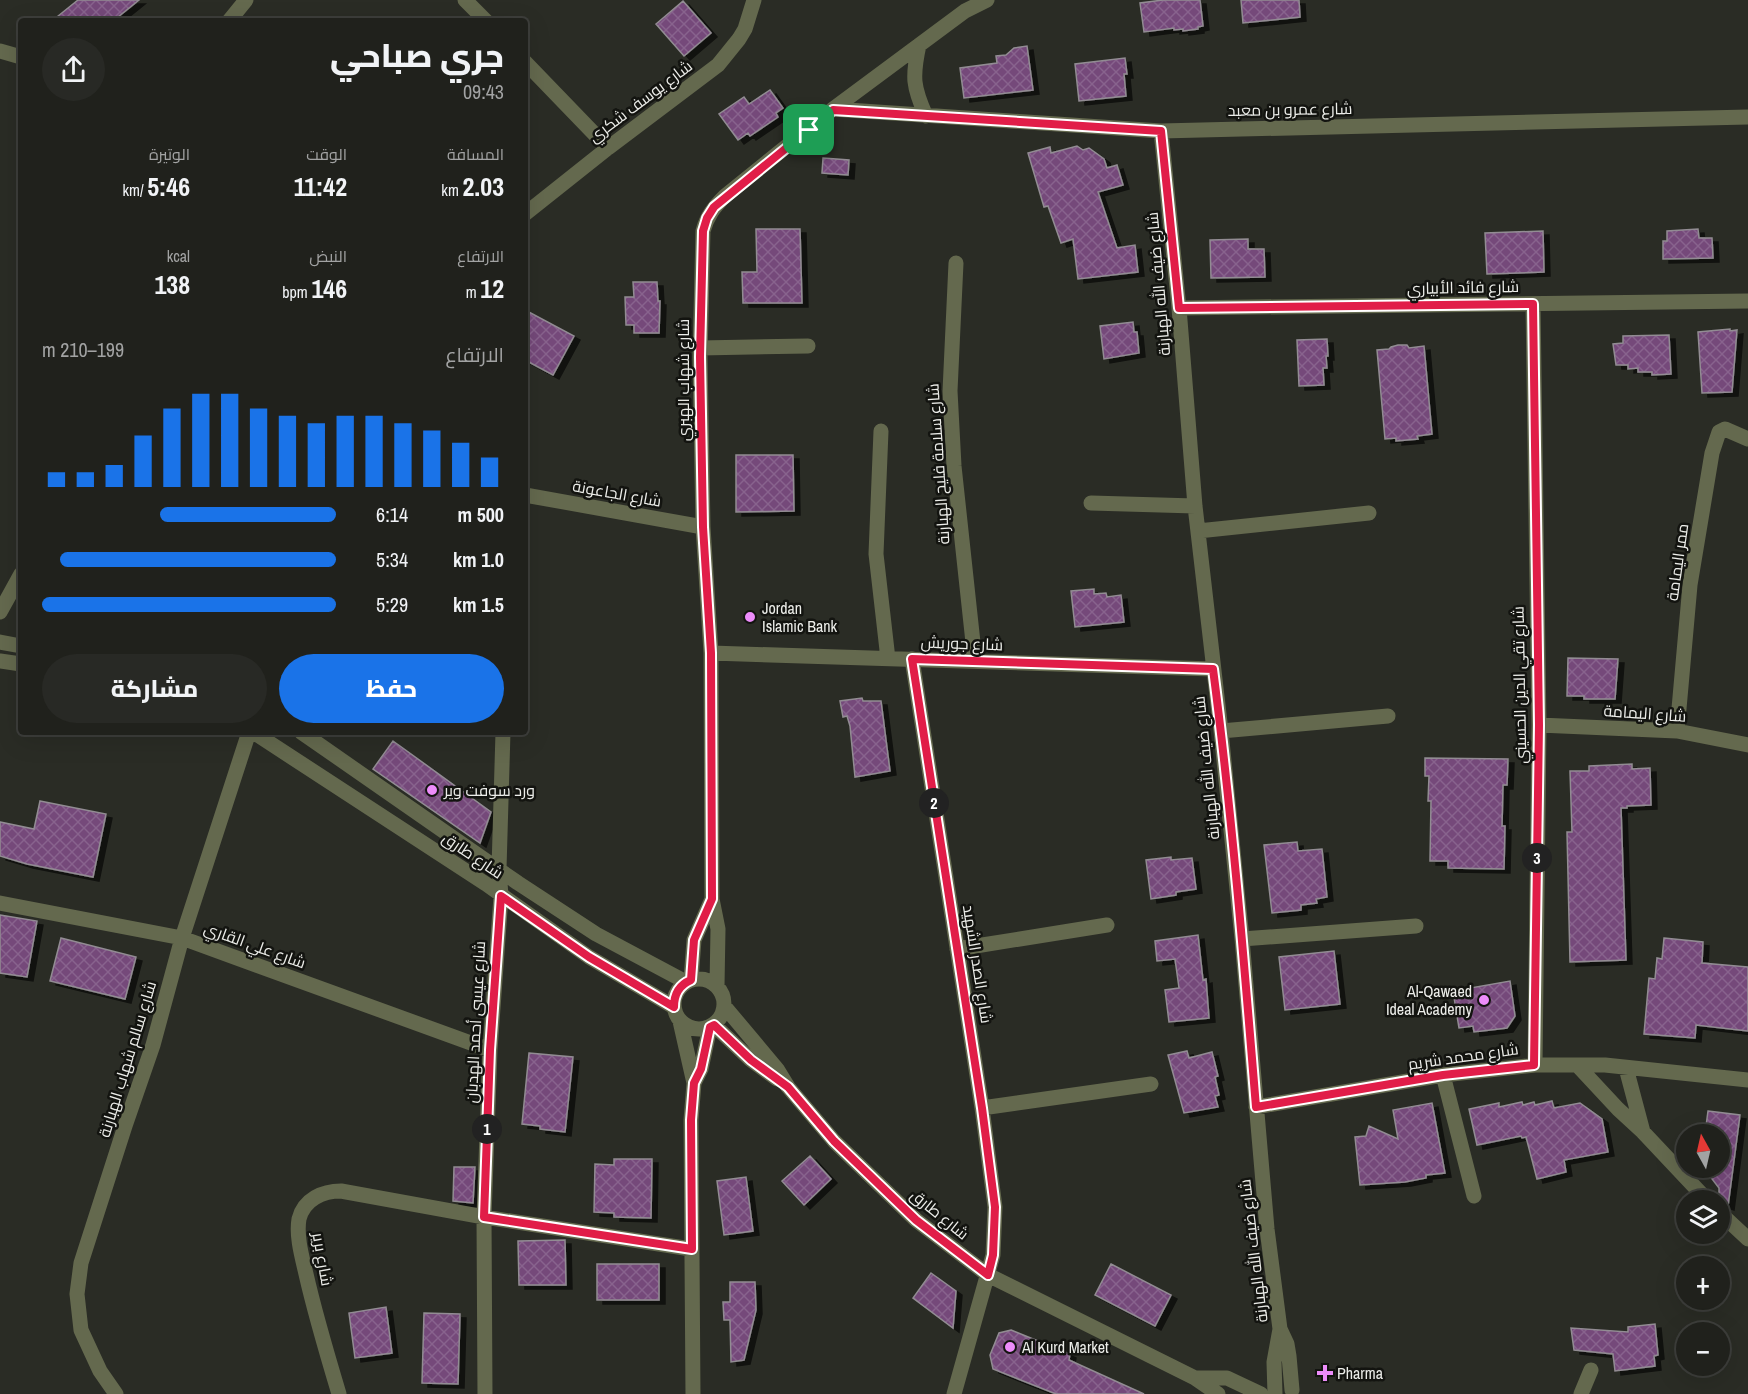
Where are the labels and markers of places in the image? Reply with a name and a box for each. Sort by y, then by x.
pin [783,104,834,155]
place label: Jordan Islamic Bank [762,597,838,637]
marker: Jordan Islamic Bank [743,610,757,624]
place label: ورد سوفت وير [443,779,535,801]
marker: ورد سوفت وير [425,783,439,797]
pin: 2 [919,788,949,818]
pin: 3 [1522,843,1552,873]
place label: Al-Qawaed Ideal Academy [1386,980,1472,1020]
marker: Al-Qawaed Ideal Academy [1477,993,1491,1007]
pin: 1 [472,1114,502,1144]
place label: Al Kurd Market [1021,1336,1109,1358]
marker: Al Kurd Market [1003,1340,1017,1354]
place label: Pharma [1337,1362,1384,1384]
marker: Pharma [1318,1366,1332,1380]

